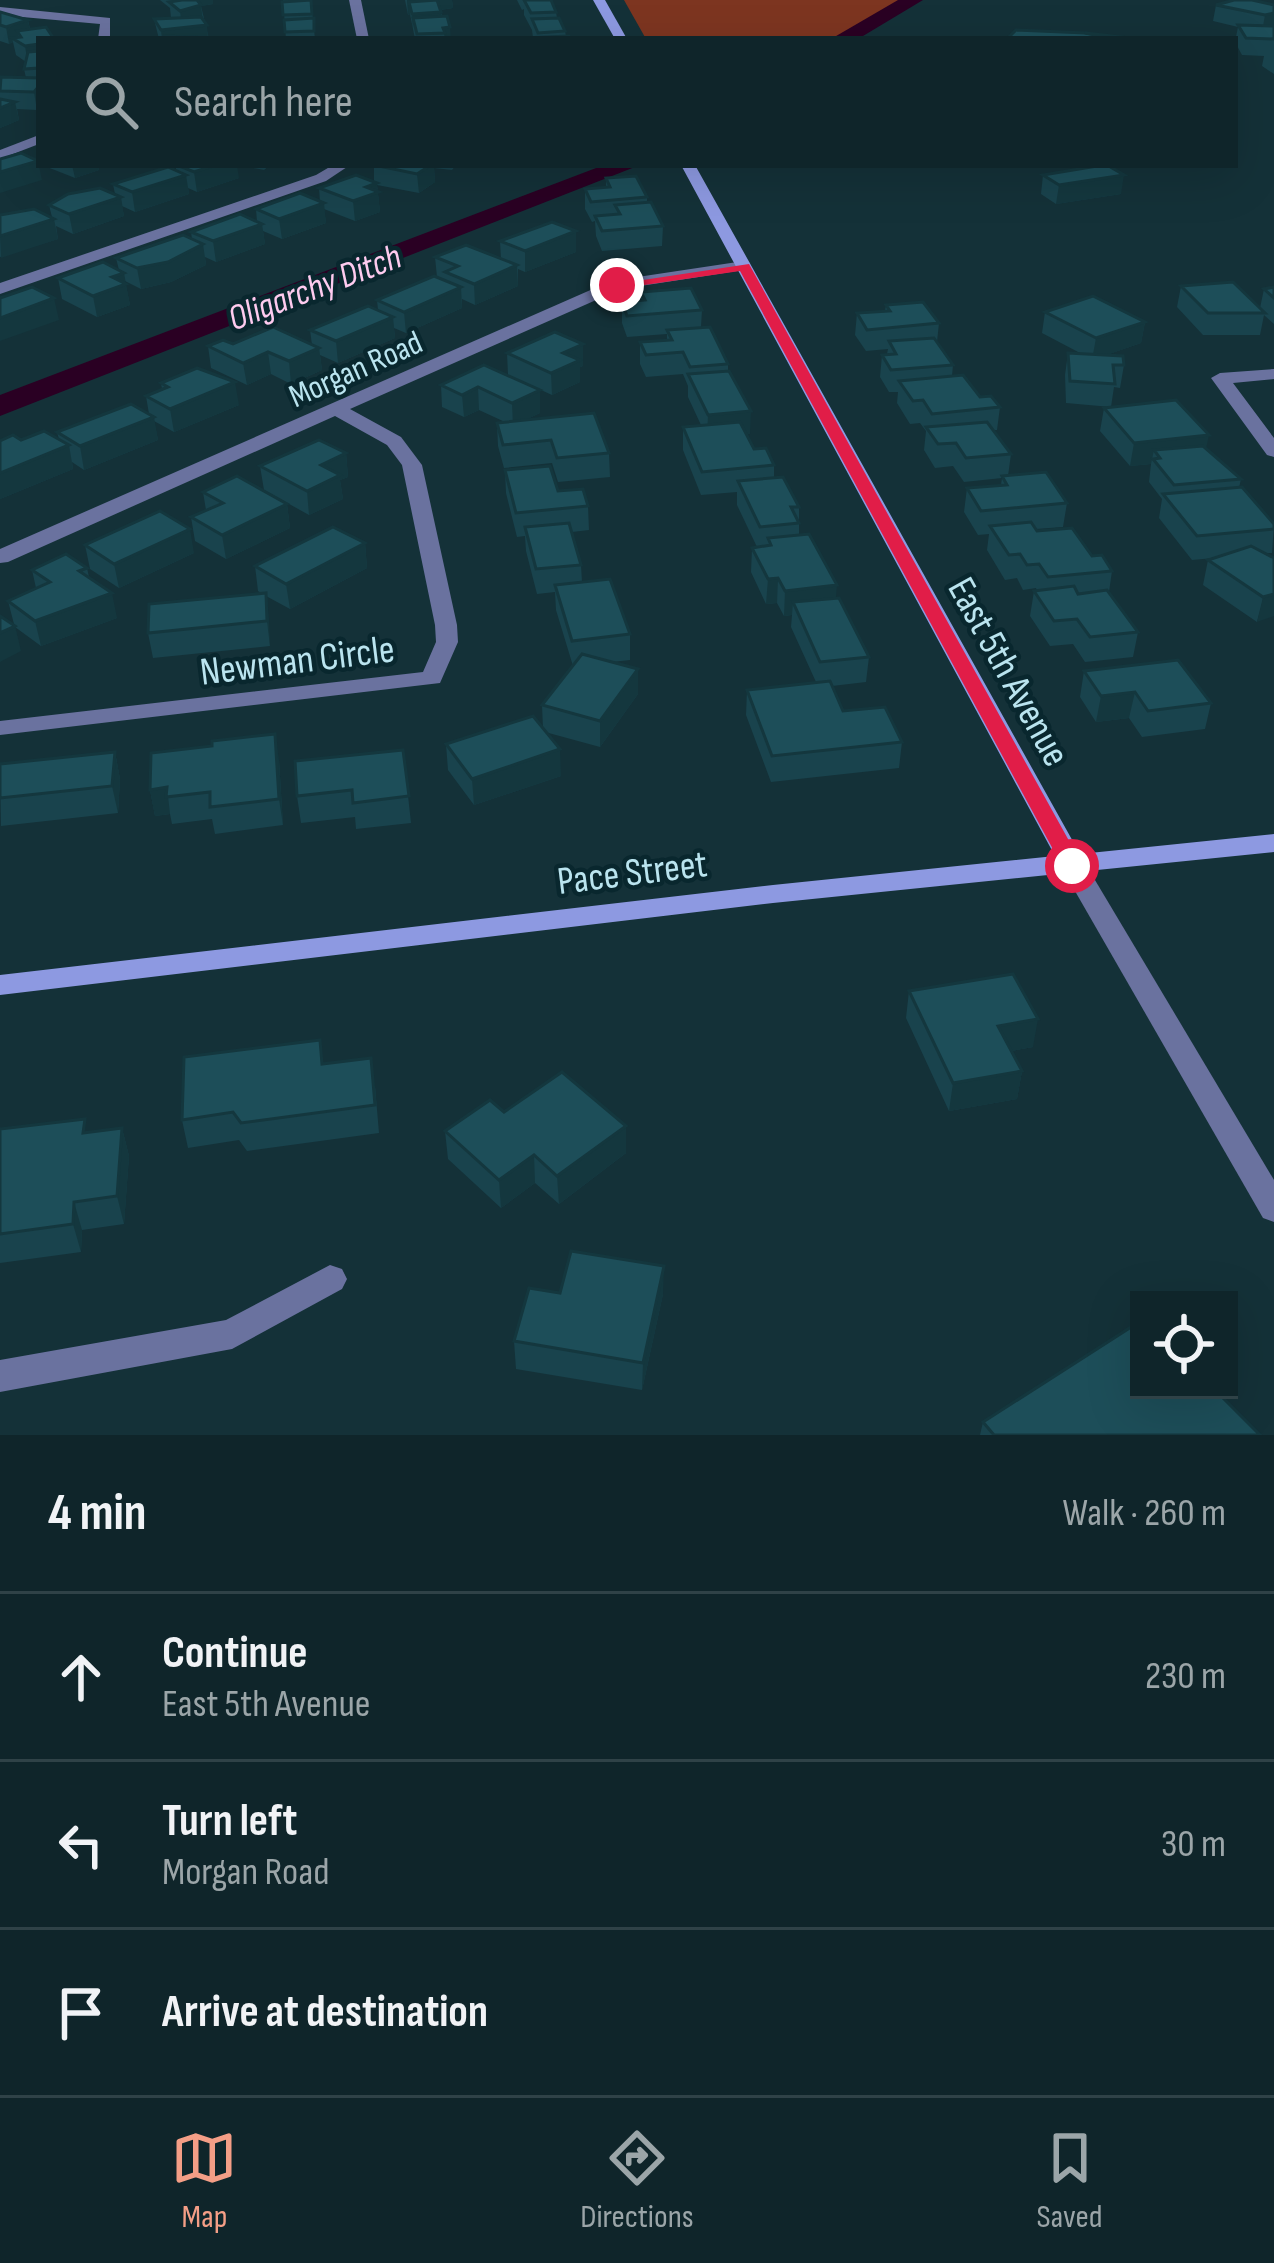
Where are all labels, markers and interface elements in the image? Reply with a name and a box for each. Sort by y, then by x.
search box [36,36,1238,168]
icon: search [78,69,144,135]
text: Search here [174,75,353,130]
water label: Oligarchy Ditch [222,236,408,341]
route end [590,258,644,312]
street label: Morgan Road [283,323,429,417]
street label: East 5th Avenue [937,570,1079,775]
street label: Newman Circle [197,626,397,697]
route start [1045,839,1099,893]
street label: Pace Street [555,841,710,906]
map controls [1130,1291,1238,1399]
button: locate [1130,1291,1238,1399]
text: 4 min [48,1483,147,1544]
text: Walk · 260 m [1063,1490,1226,1537]
text: Continue [162,1626,308,1681]
icon: ahead [48,1644,114,1710]
text: 230 m [1145,1653,1226,1700]
text: East 5th Avenue [162,1681,370,1728]
text: Turn left [162,1794,297,1849]
icon: left [48,1812,114,1878]
text: 30 m [1161,1821,1226,1868]
text: Morgan Road [162,1849,329,1896]
icon: arrive [48,1980,114,2046]
text: Arrive at destination [162,1985,488,2040]
tab: Map [171,2125,237,2237]
tab: Directions [580,2125,694,2237]
tab: Saved [1036,2125,1103,2237]

